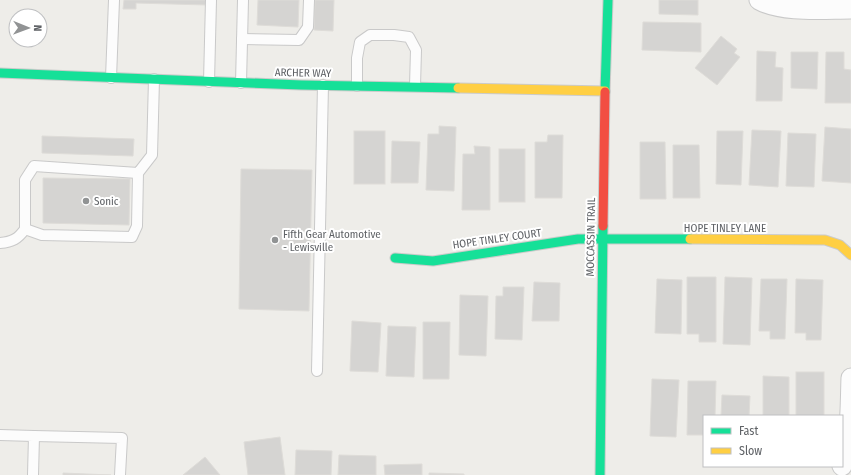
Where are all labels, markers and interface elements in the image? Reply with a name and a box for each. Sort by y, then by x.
north arrow [8,8,48,48]
text: N [31,25,44,32]
street label: ARCHER WAY [275,66,332,80]
place label: Sonic [94,195,119,208]
marker: Sonic [81,196,91,206]
street label: MOCCASSIN TRAIL [584,197,598,277]
street label: HOPE TINLEY LANE [684,222,766,235]
street label: HOPE TINLEY COURT [452,226,543,252]
place label: Fifth Gear Automotive - Lewisville [283,228,381,254]
marker: Fifth Gear Automotive - Lewisville [270,235,280,245]
legend [703,415,843,467]
text: Fast [739,424,758,438]
text: Slow [739,444,762,458]

